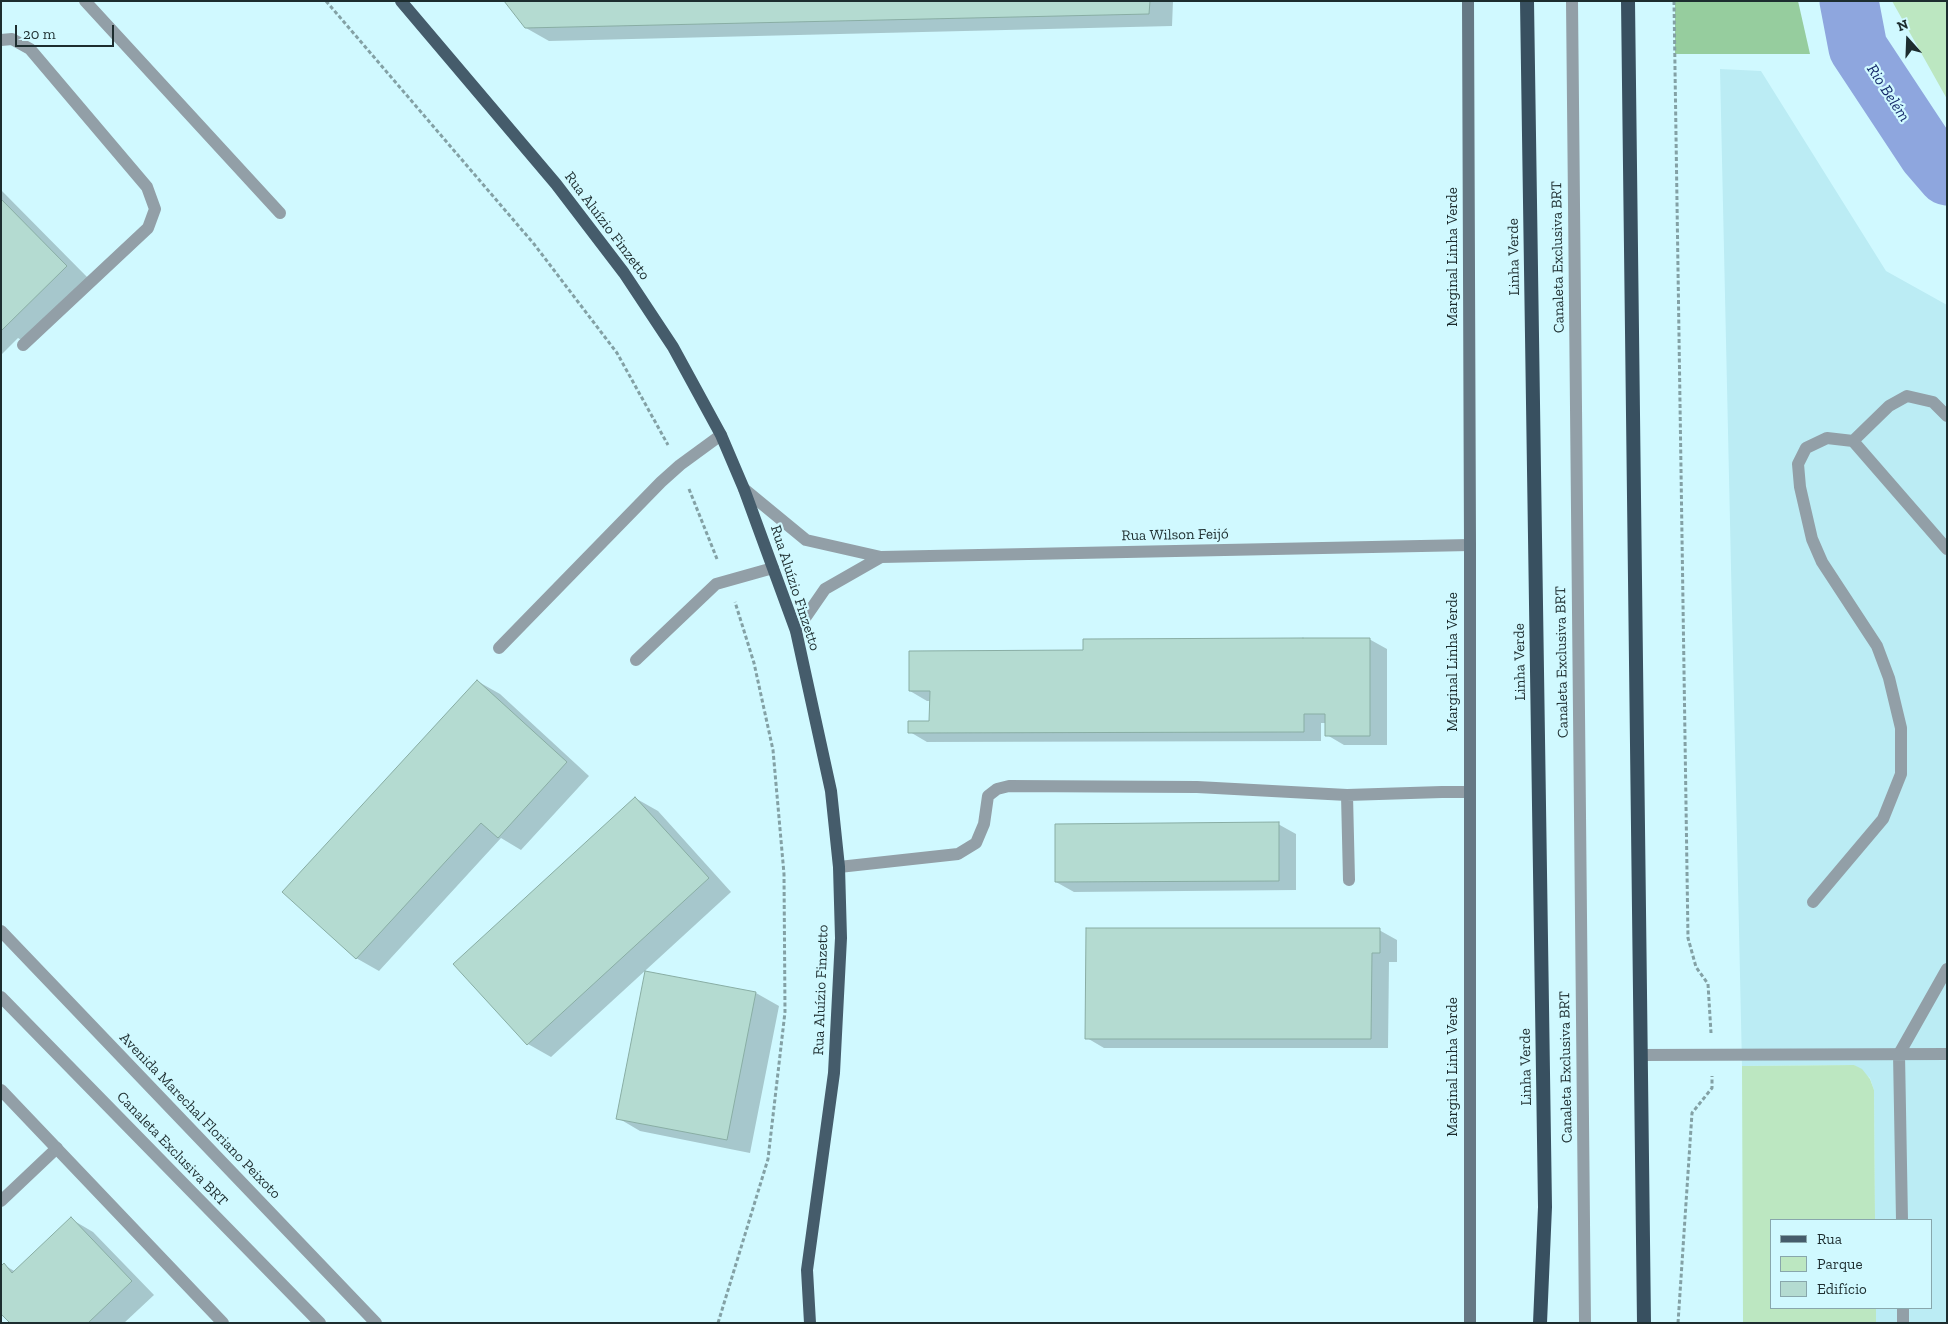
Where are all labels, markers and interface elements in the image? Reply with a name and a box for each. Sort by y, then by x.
scale bar [18,15,116,47]
north arrow [1883,15,1933,65]
text: N [1895,16,1911,35]
text: 20 m [23,25,56,43]
water label: Rio Belém [1862,61,1914,125]
street label: Rua Aluízio Finzetto [560,168,654,284]
street label: Canaleta Exclusiva BRT [1548,181,1568,333]
street label: Marginal Linha Verde [1444,187,1462,327]
street label: Linha Verde [1504,218,1524,296]
street label: Rua Aluízio Finzetto [766,523,824,653]
street label: Rua Wilson Feijó [1121,525,1229,545]
street label: Canaleta Exclusiva BRT [1552,586,1572,738]
street label: Marginal Linha Verde [1444,592,1462,732]
street label: Linha Verde [1510,623,1530,701]
street label: Rua Aluízio Finzetto [810,924,832,1056]
street label: Canaleta Exclusiva BRT [1556,991,1576,1143]
street label: Marginal Linha Verde [1444,997,1462,1137]
street label: Linha Verde [1516,1028,1536,1106]
street label: Avenida Marechal Floriano Peixoto [116,1029,284,1203]
street label: Canaleta Exclusiva BRT [113,1088,231,1210]
legend [1770,1219,1933,1309]
text: Rua [1817,1230,1842,1248]
text: Parque [1817,1255,1863,1273]
text: Edifício [1817,1280,1867,1298]

